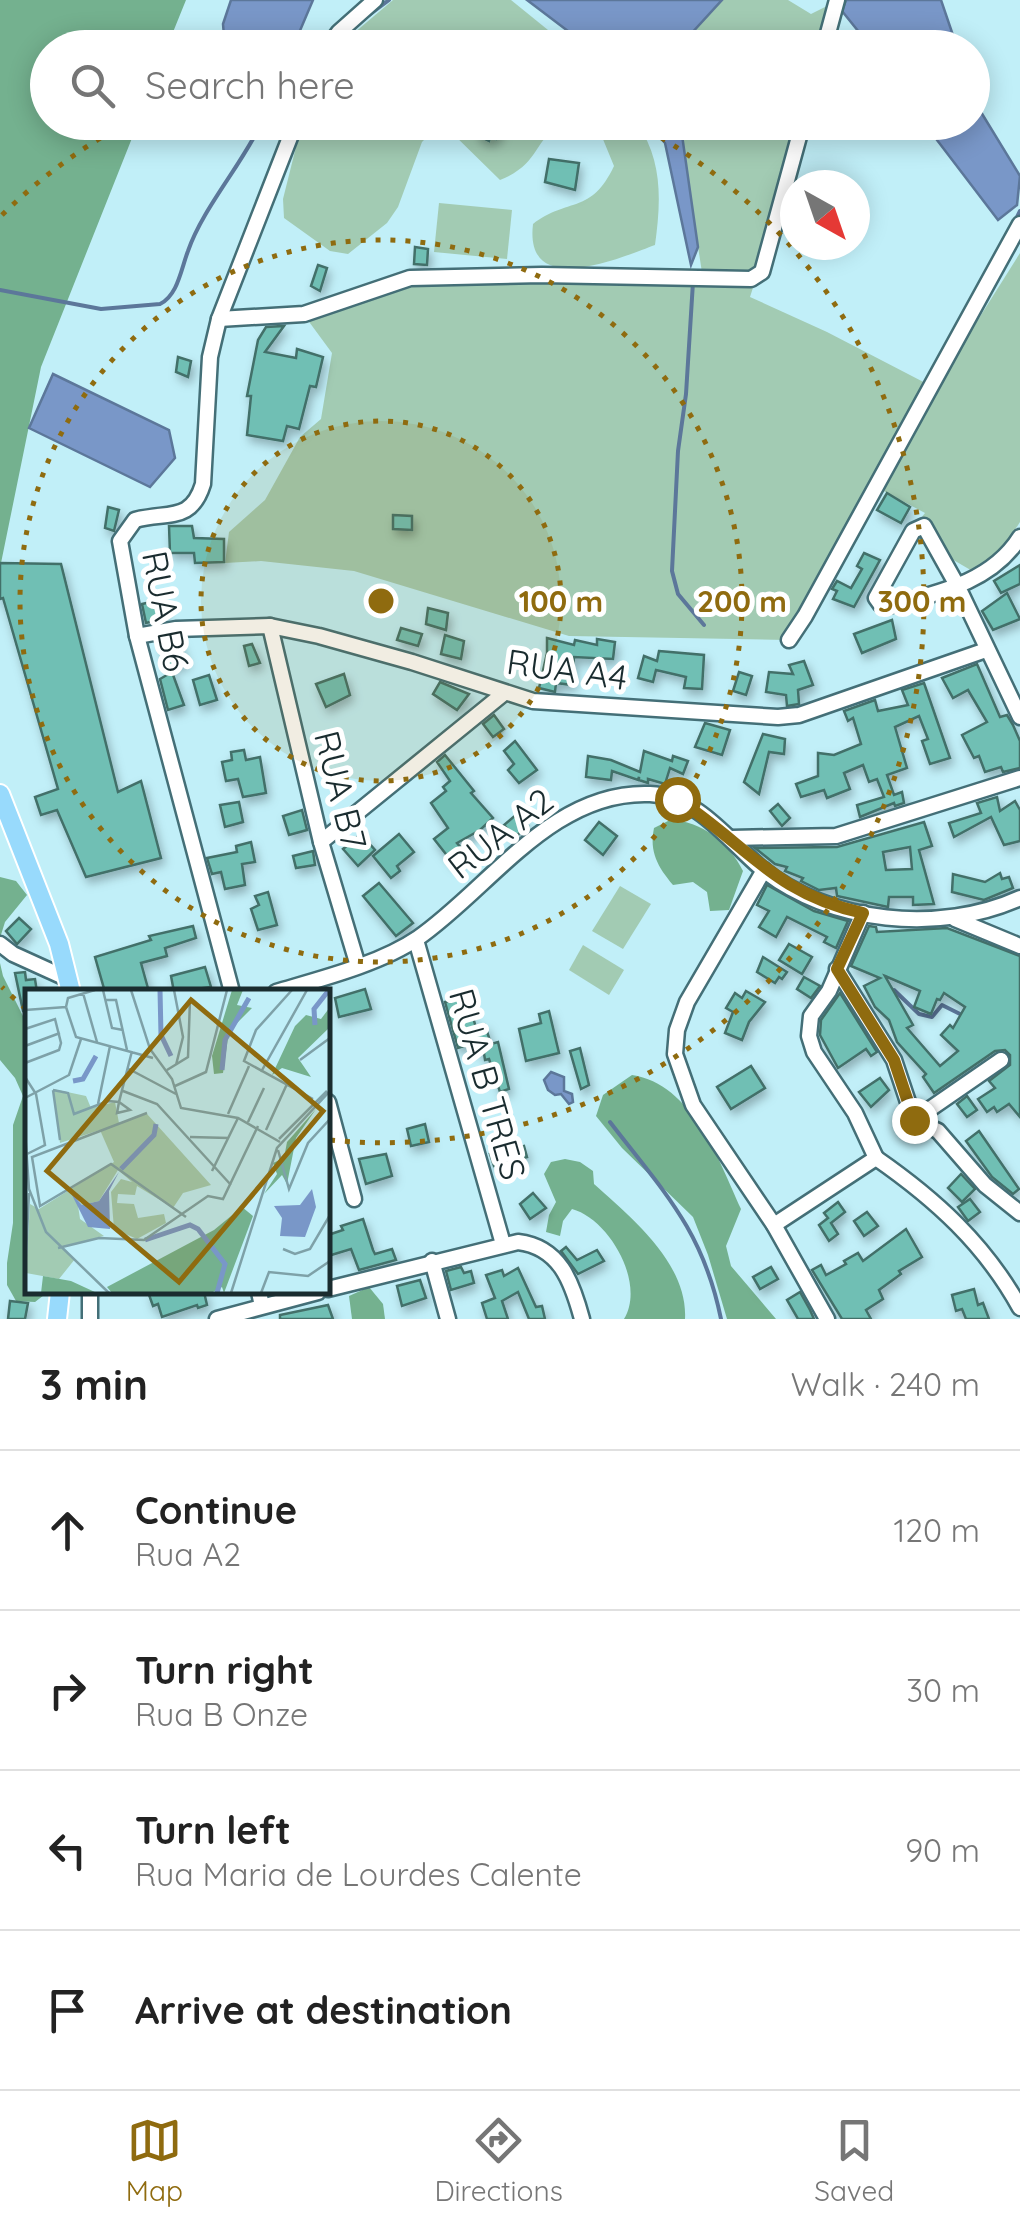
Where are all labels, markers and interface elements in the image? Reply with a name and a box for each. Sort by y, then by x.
search box [30,30,990,140]
icon: search [65,58,120,113]
text: Search here [145,61,355,109]
north arrow [780,170,870,260]
street label: RUA B6 [133,547,199,675]
text: 100 m [519,582,603,620]
text: 200 m [697,582,787,620]
text: 300 m [877,582,967,620]
centre of rings [363,583,399,619]
street label: RUA A4 [504,639,630,699]
street label: RUA B7 [305,726,377,854]
route start [655,777,701,823]
street label: RUA A2 [438,778,562,888]
street label: RUA B TRES [440,983,536,1185]
inset map [25,989,330,1294]
route end [892,1098,938,1144]
text: 3 min [40,1358,148,1411]
text: Walk · 240 m [791,1364,980,1404]
text: Continue [135,1486,297,1534]
icon: ahead [40,1503,95,1558]
text: 120 m [893,1510,980,1550]
text: Rua A2 [135,1534,241,1574]
text: Turn right [135,1646,314,1694]
icon: right [40,1663,95,1718]
text: 30 m [906,1670,980,1710]
text: Rua B Onze [135,1694,308,1734]
text: Turn left [135,1806,291,1854]
icon: left [40,1823,95,1878]
text: 90 m [905,1830,980,1870]
text: Rua Maria de Lourdes Calente [135,1854,582,1894]
icon: arrive [40,1983,95,2038]
text: Arrive at destination [135,1986,512,2034]
tab: Map [126,2113,183,2208]
tab: Directions [434,2113,563,2208]
tab: Saved [814,2113,894,2208]

